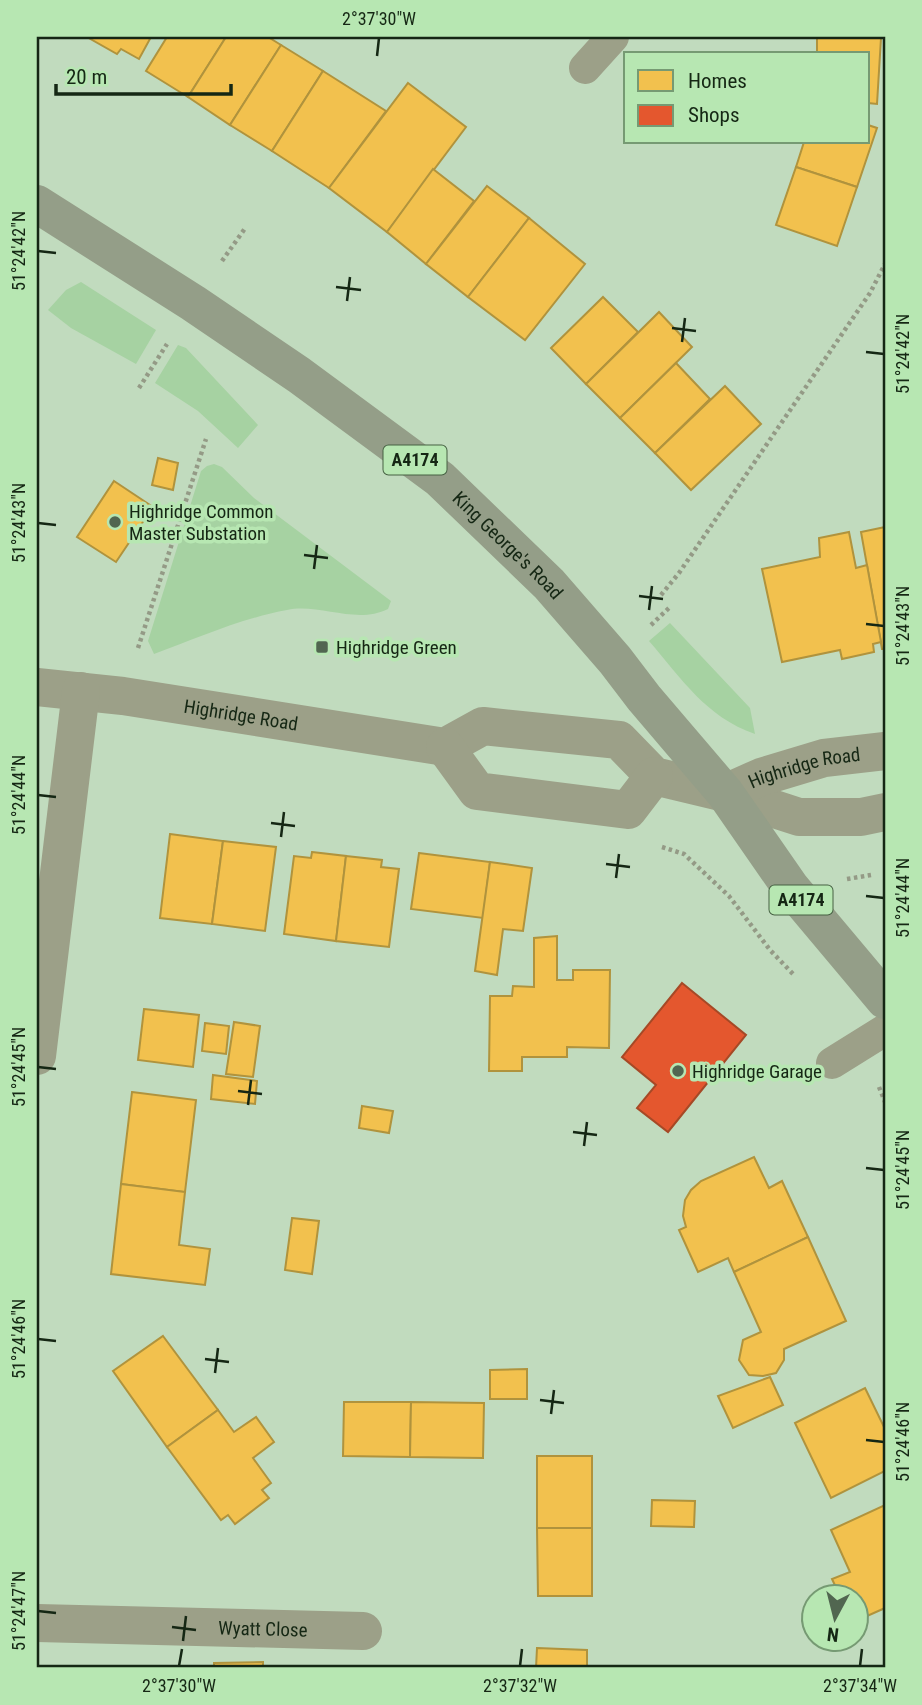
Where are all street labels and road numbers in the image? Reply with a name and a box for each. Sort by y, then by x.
road number: A4174 [384,446,446,474]
street label: King George's Road [448,487,568,604]
street label: Highridge Road [182,695,300,736]
street label: Highridge Road [745,743,862,793]
road number: A4174 [770,886,832,915]
street label: Wyatt Close [218,1616,308,1642]

